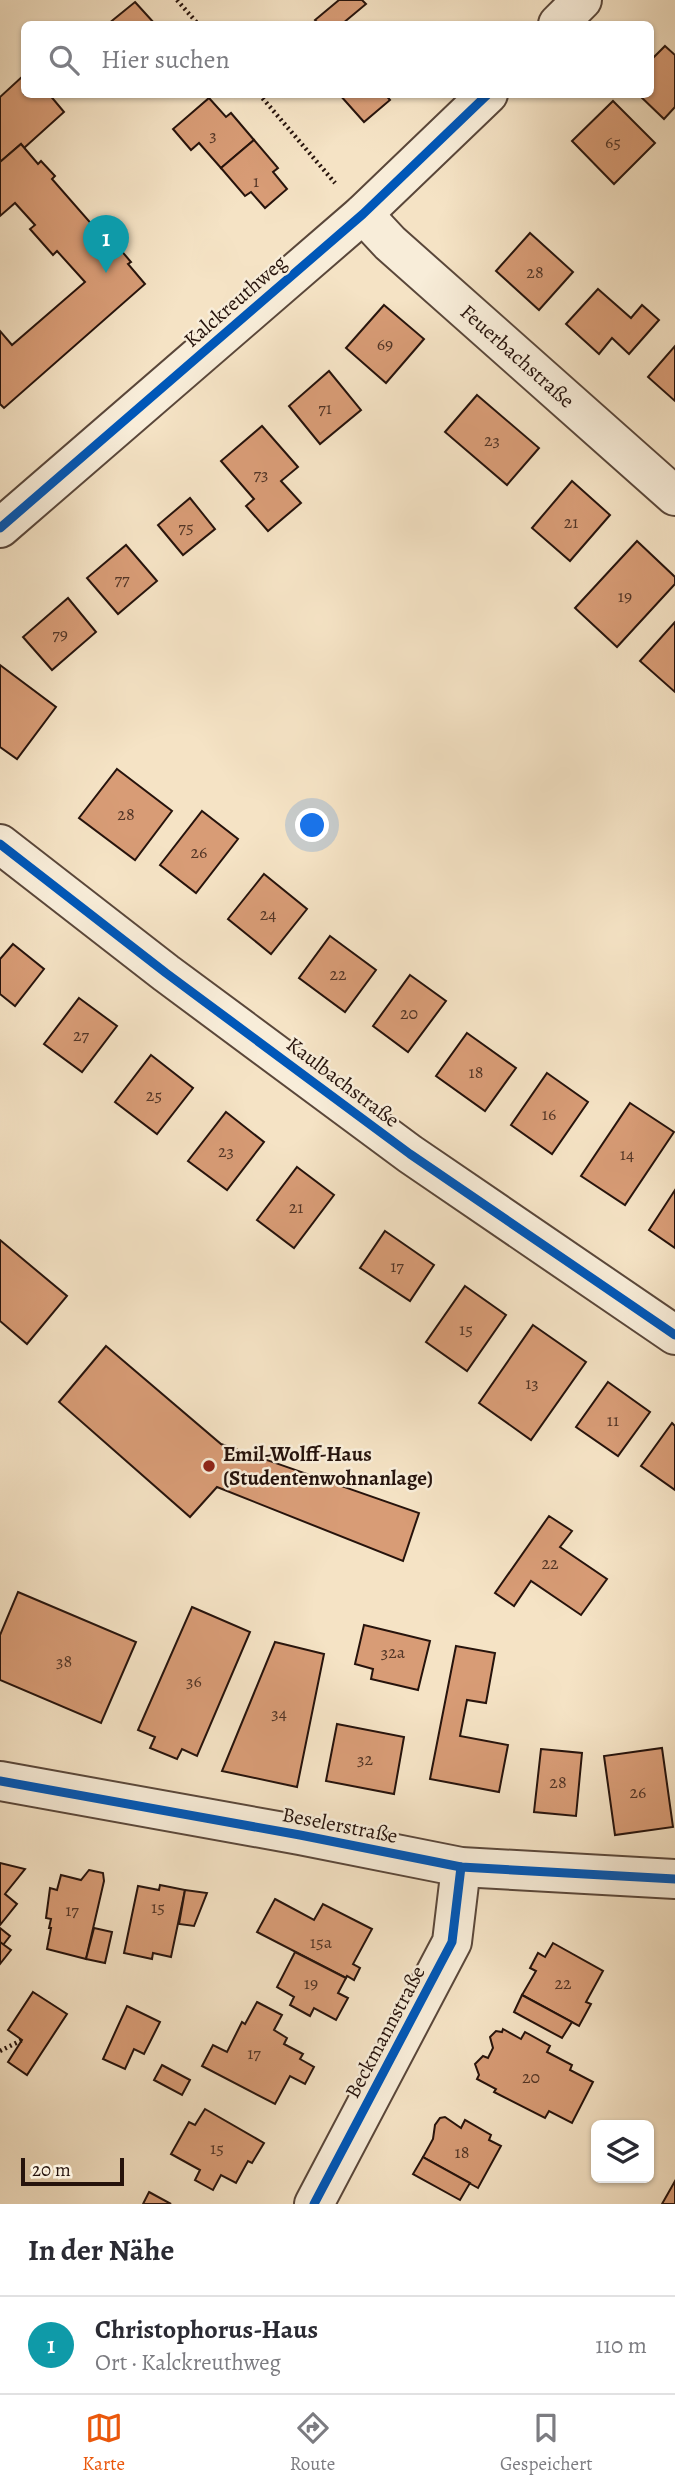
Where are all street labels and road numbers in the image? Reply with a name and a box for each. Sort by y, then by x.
street label: Kalckreuthweg [178,248,293,353]
street label: Feuerbachstraße [454,298,580,414]
street label: Kaulbachstraße [281,1030,405,1134]
street label: Beselerstraße [280,1800,400,1850]
street label: Beckmannstraße [338,1961,432,2103]

